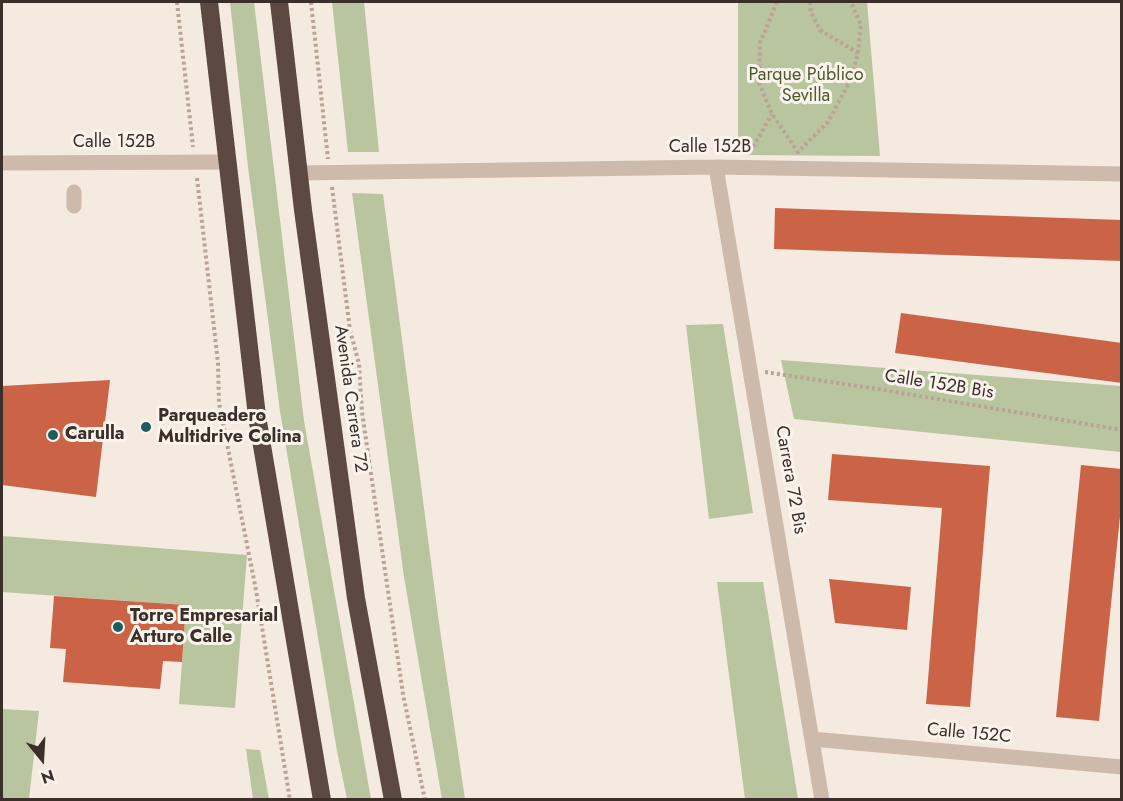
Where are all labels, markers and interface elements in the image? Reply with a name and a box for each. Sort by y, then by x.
park label: Parque Público Sevilla [748,65,864,107]
street label: Calle 152B [73,132,155,154]
street label: Calle 152B [669,137,751,159]
street label: Avenida Carrera 72 [329,324,371,474]
street label: Calle 152B Bis [883,366,995,404]
place label: Parqueadero Multidrive Colina [158,406,301,448]
marker: Parqueadero Multidrive Colina [139,420,153,434]
place label: Carulla [65,424,124,446]
street label: Carrera 72 Bis [770,424,810,536]
marker: Carulla [46,428,60,442]
place label: Torre Empresarial Arturo Calle [130,606,278,648]
marker: Torre Empresarial Arturo Calle [111,620,125,634]
street label: Calle 152C [926,720,1012,748]
north arrow [12,729,72,789]
text: N [38,764,57,789]

